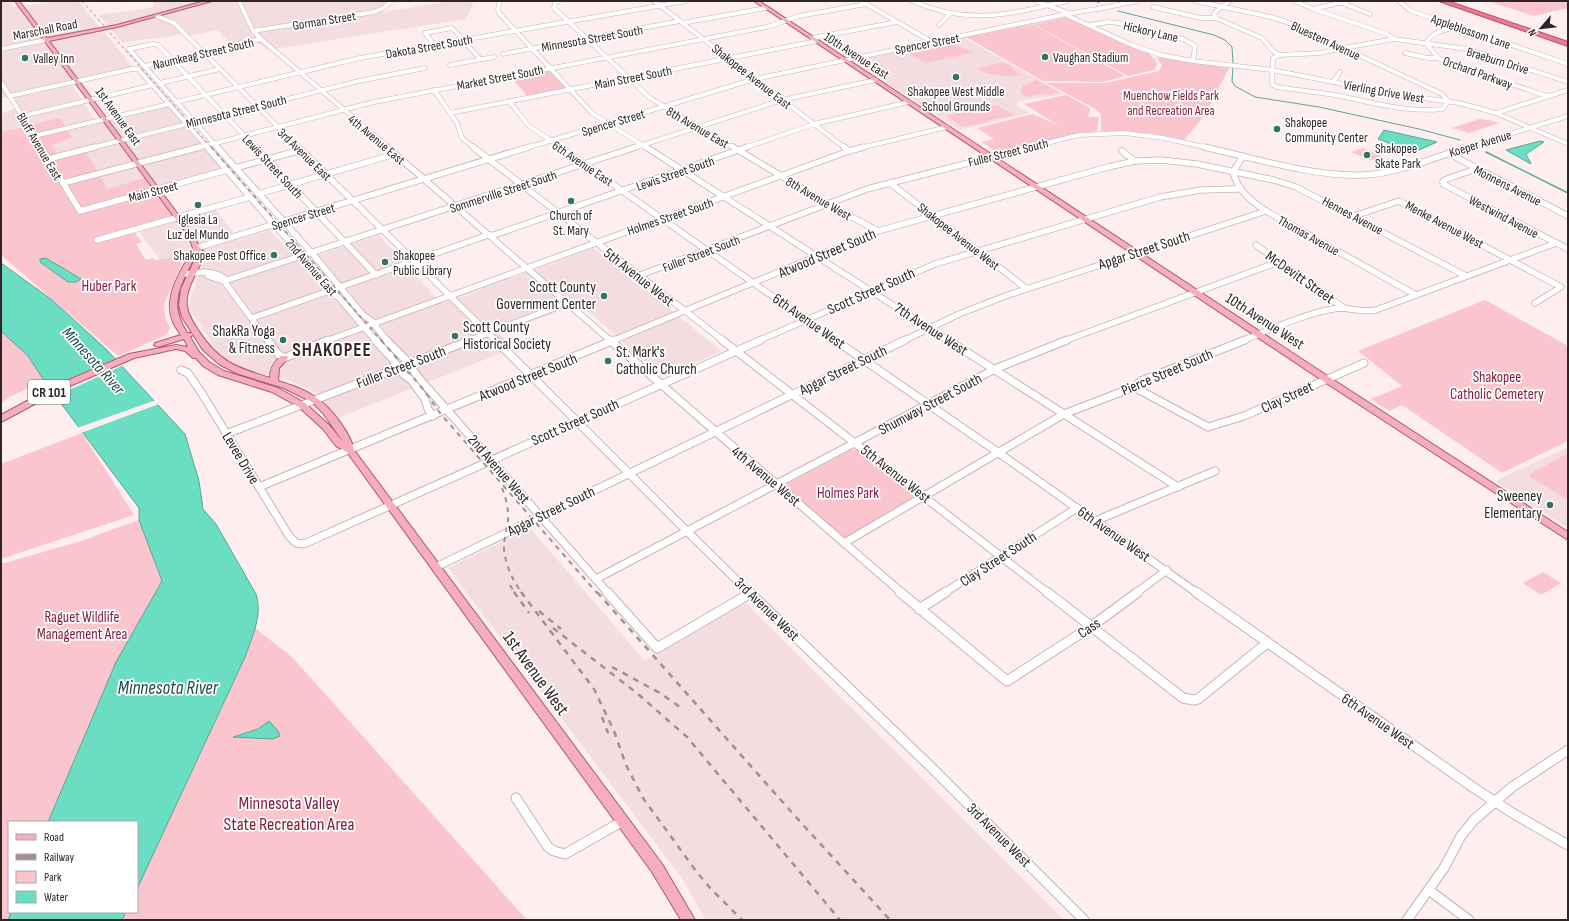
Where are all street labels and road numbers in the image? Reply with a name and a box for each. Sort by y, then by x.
street label: Gorman Street [291,8,357,34]
street label: Appleblossom Lane [1428,11,1513,53]
street label: Marschall Road [12,16,79,44]
street label: Hickory Lane [1122,18,1180,46]
street label: Bluestem Avenue [1288,18,1363,64]
street label: Minnesota Street South [540,22,644,56]
street label: 10th Avenue East [821,29,892,83]
street label: Spencer Street [894,30,961,58]
street label: Dakota Street South [385,31,474,62]
street label: Naumkeag Street South [151,35,255,73]
street label: Shakopee Avenue East [708,41,794,113]
street label: Braeburn Drive [1465,44,1531,78]
street label: Orchard Parkway [1441,53,1515,93]
street label: Market Street South [456,62,545,94]
street label: Main Street South [593,63,673,93]
street label: Vierling Drive West [1342,77,1426,107]
street label: 1st Avenue East [92,84,145,149]
street label: Minnesota Street South [184,92,288,132]
street label: 8th Avenue East [663,103,732,152]
street label: Spencer Street [580,106,647,140]
street label: Bluff Avenue East [13,110,66,183]
street label: 4th Avenue East [345,111,408,168]
street label: 3rd Avenue East [274,125,335,185]
street label: Koeper Avenue [1447,127,1513,161]
street label: Lewis Street South [239,131,306,202]
street label: Fuller Street South [967,135,1050,171]
street label: 6th Avenue East [549,138,616,190]
street label: Lewis Street South [634,153,717,195]
street label: Monnens Avenue [1471,162,1544,210]
street label: Sommerville Street South [448,167,559,217]
street label: 8th Avenue West [783,174,854,224]
street label: Main Street [127,178,180,206]
street label: Westwind Avenue [1466,192,1541,242]
street label: Hennes Avenue [1319,193,1386,239]
street label: Holmes Street South [625,195,716,239]
street label: Menke Avenue West [1403,198,1487,252]
street label: Spencer Street [270,200,337,234]
street label: Shakopee Avenue West [914,200,1003,274]
street label: Thomas Avenue [1275,212,1342,259]
street label: Atwood Street South [774,224,879,283]
street label: Apgar Street South [1095,227,1192,275]
street label: Fuller Street South [660,232,742,276]
street label: 2nd Avenue East [282,236,341,300]
street label: 5th Avenue West [600,244,678,311]
street label: McDevitt Street [1262,247,1338,308]
street label: Scott Street South [824,264,918,319]
street label: 6th Avenue West [769,289,849,354]
street label: 10th Avenue West [1222,289,1308,354]
street label: 7th Avenue West [890,299,972,361]
street label: Apgar Street South [795,341,890,400]
street label: Fuller Street South [354,342,449,393]
street label: Pierce Street South [1119,345,1216,400]
street label: Atwood Street South [475,349,580,406]
street label: Shumway Street South [875,369,985,440]
street label: Clay Street [1258,377,1317,418]
road number: CR 101 [28,380,70,404]
street label: Scott Street South [528,395,622,450]
street label: Levee Drive [218,429,264,488]
street label: 2nd Avenue West [463,431,534,508]
street label: 5th Avenue West [857,441,935,508]
street label: 4th Avenue West [727,442,804,511]
street label: Apgar Street South [503,482,598,541]
street label: 6th Avenue West [1074,502,1154,567]
street label: Clay Street South [956,528,1040,591]
street label: 3rd Avenue West [730,574,804,646]
street label: Cass [1074,614,1104,643]
street label: 1st Avenue West [498,627,573,720]
street label: 6th Avenue West [1338,689,1418,754]
street label: 3rd Avenue West [962,799,1035,872]

